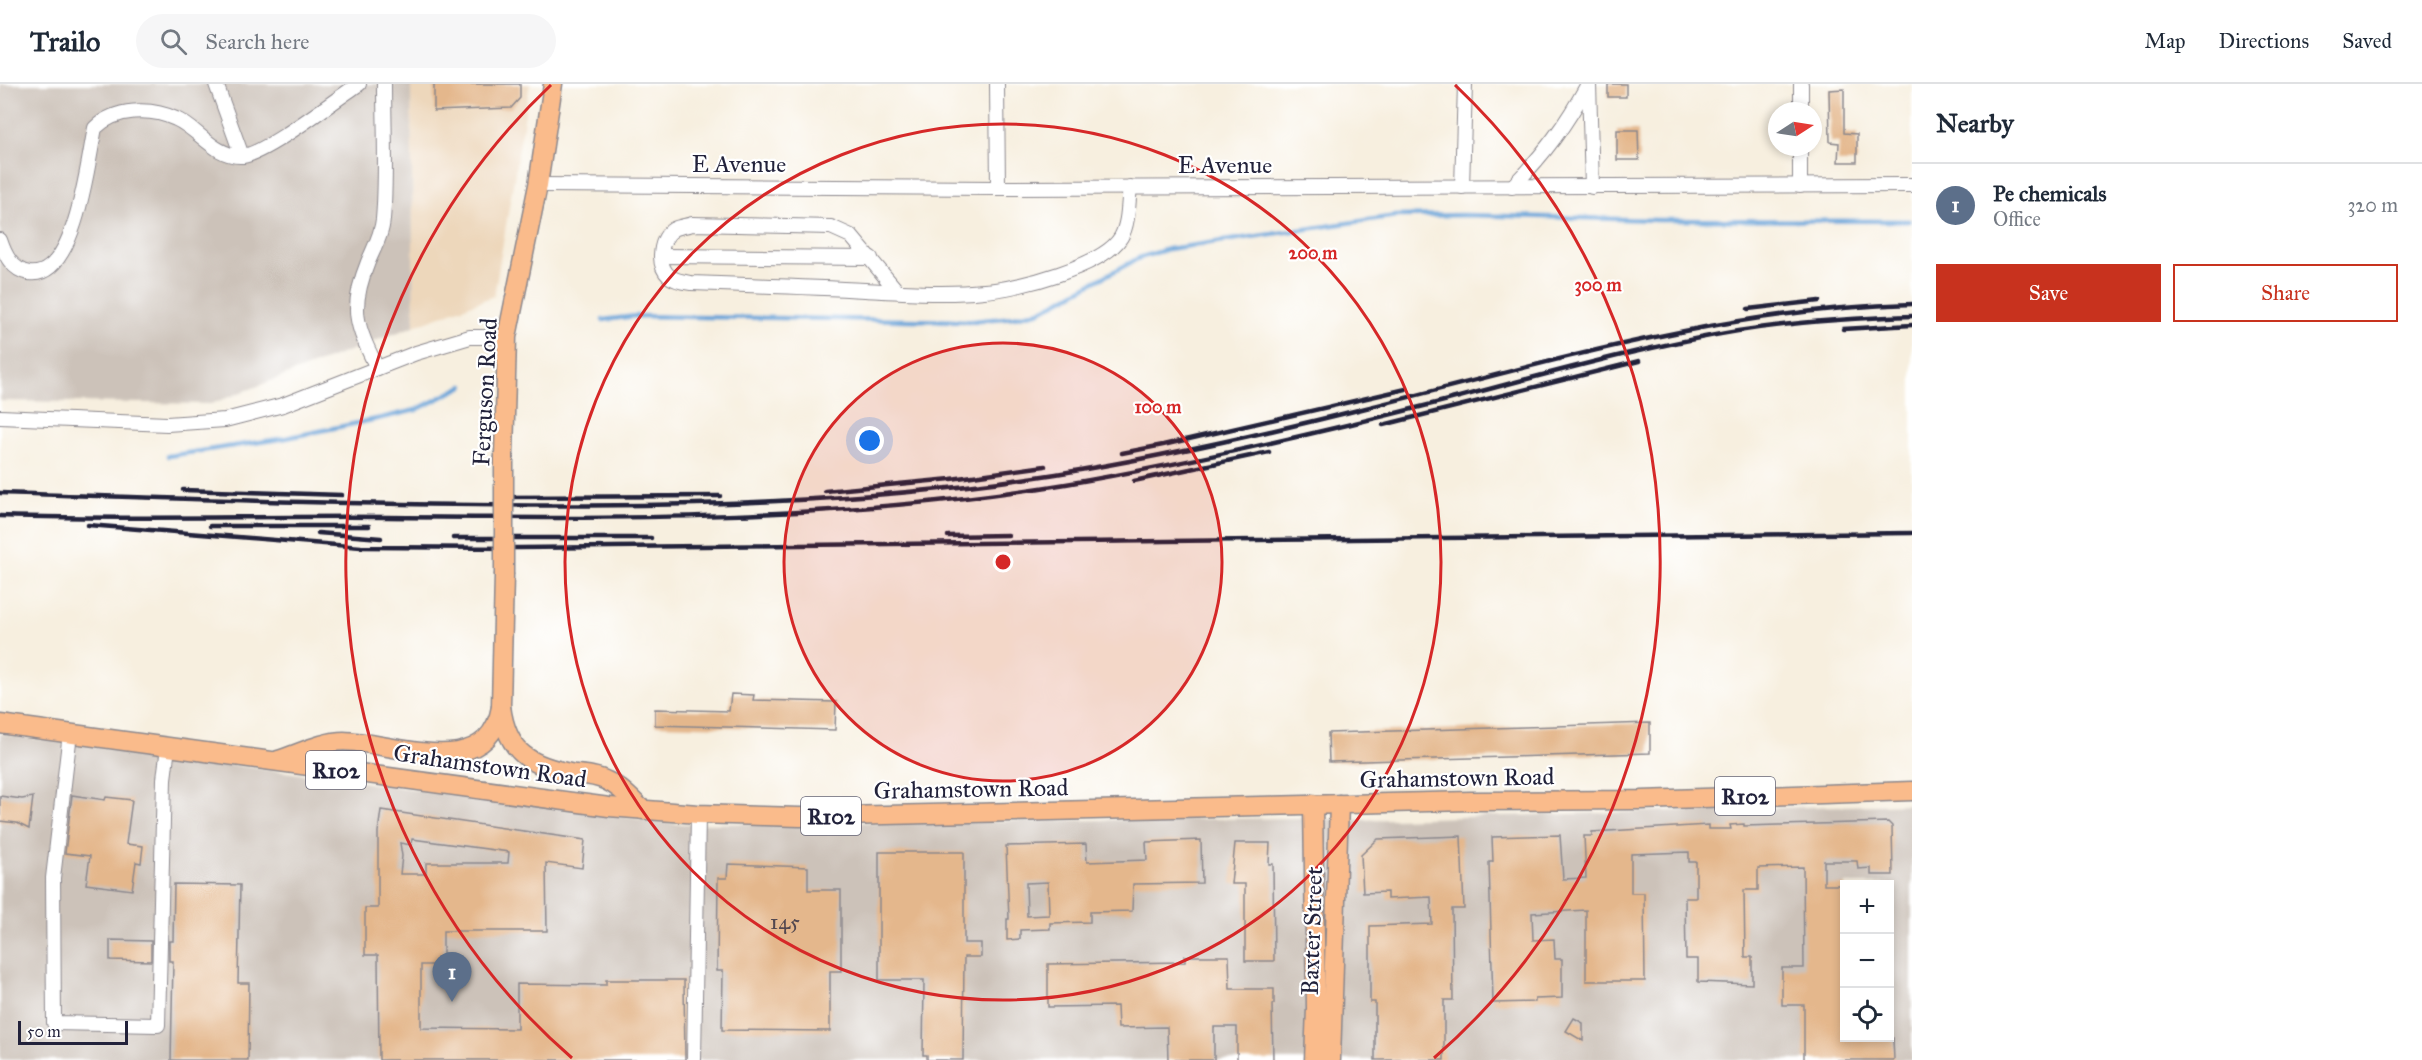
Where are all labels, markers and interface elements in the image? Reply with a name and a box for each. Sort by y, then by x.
search box [136,14,556,68]
text: Trailo [30,24,100,59]
icon: search [157,25,190,58]
text: Search here [205,28,309,55]
text: Map [2145,28,2186,54]
text: Directions [2219,28,2309,54]
text: Saved [2342,28,2392,54]
north arrow [1768,102,1822,156]
text: Nearby [1936,107,2014,139]
street label: E Avenue [692,149,786,179]
street label: E Avenue [1178,150,1272,180]
text: Pe chemicals [1993,180,2107,207]
text: 1 [1952,193,1959,217]
text: 320 m [2347,193,2398,217]
text: Office [1993,207,2041,231]
text: 200 m [1289,242,1338,264]
button: Save [1936,264,2161,322]
button: Share [2173,264,2398,322]
text: 300 m [1574,274,1622,297]
street label: Ferguson Road [466,317,504,467]
text: 100 m [1135,396,1182,418]
your location [855,426,884,455]
centre of rings [993,552,1013,572]
street label: Grahamstown Road [391,738,589,794]
road number: R102 [306,751,366,789]
street label: Grahamstown Road [1359,761,1555,795]
street label: Grahamstown Road [873,772,1069,806]
road number: R102 [1715,777,1775,815]
road number: R102 [801,797,861,835]
street label: Baxter Street [1295,866,1329,996]
map controls [1840,880,1894,1042]
button: + [1840,880,1894,934]
house number: 145 [770,909,800,935]
button: − [1840,934,1894,988]
pin: 1 [432,952,472,1002]
button: locate [1840,988,1894,1042]
scale bar [18,1018,128,1046]
text: 50 m [27,1022,61,1041]

